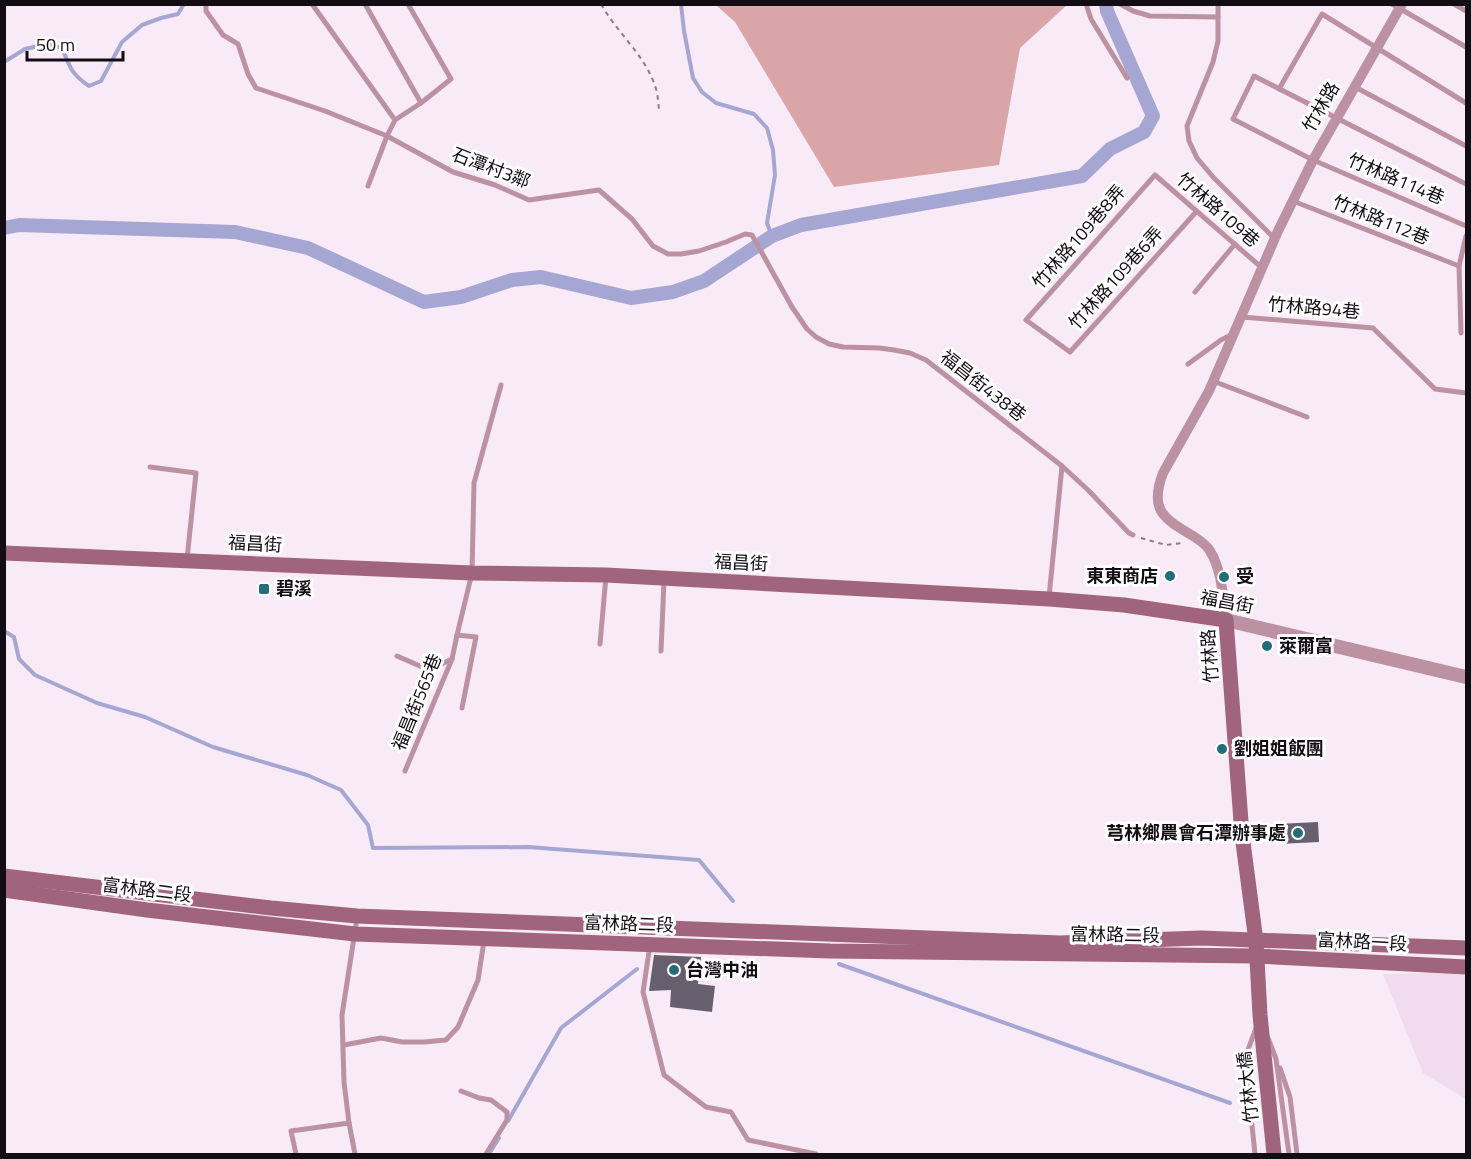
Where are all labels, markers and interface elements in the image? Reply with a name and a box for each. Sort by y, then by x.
scale bar [27,24,123,62]
text: 50 m [36,31,75,58]
street label: 竹林路 [1295,77,1346,137]
street label: 石潭村3鄰 [448,140,534,195]
street label: 竹林路114巷 [1344,146,1449,211]
street label: 竹林路109巷 [1171,166,1266,253]
street label: 竹林路109巷8弄 [1026,179,1132,295]
street label: 竹林路112巷 [1329,188,1434,251]
street label: 竹林路109巷6弄 [1062,220,1169,335]
street label: 竹林路94巷 [1267,290,1361,325]
street label: 福昌街438巷 [935,343,1032,428]
street label: 福昌街 [227,529,283,558]
street label: 福昌街 [713,548,769,577]
place label: 東東商店 [1086,562,1158,589]
place label: 受 [1236,563,1254,590]
marker: 東東商店 [1163,569,1177,583]
marker: 受 [1217,570,1231,584]
place label: 碧溪 [276,575,312,602]
marker: 碧溪 [257,582,271,596]
street label: 福昌街 [1198,583,1256,620]
street label: 竹林路 [1194,628,1225,684]
place label: 萊爾富 [1279,632,1333,659]
marker: 萊爾富 [1260,639,1274,653]
street label: 福昌街565巷 [385,649,448,754]
place label: 劉姐姐飯團 [1234,735,1324,762]
marker: 劉姐姐飯團 [1215,742,1229,756]
place label: 芎林鄉農會石潭辦事處 [1106,819,1286,846]
marker: 芎林鄉農會石潭辦事處 [1291,826,1305,840]
street label: 富林路二段 [101,871,193,908]
street label: 富林路二段 [584,908,674,939]
street label: 富林路二段 [1070,920,1160,949]
street label: 富林路一段 [1316,926,1408,957]
place label: 台灣中油 [686,956,758,983]
marker: 台灣中油 [667,963,681,977]
street label: 竹林大橋 [1230,1050,1265,1124]

